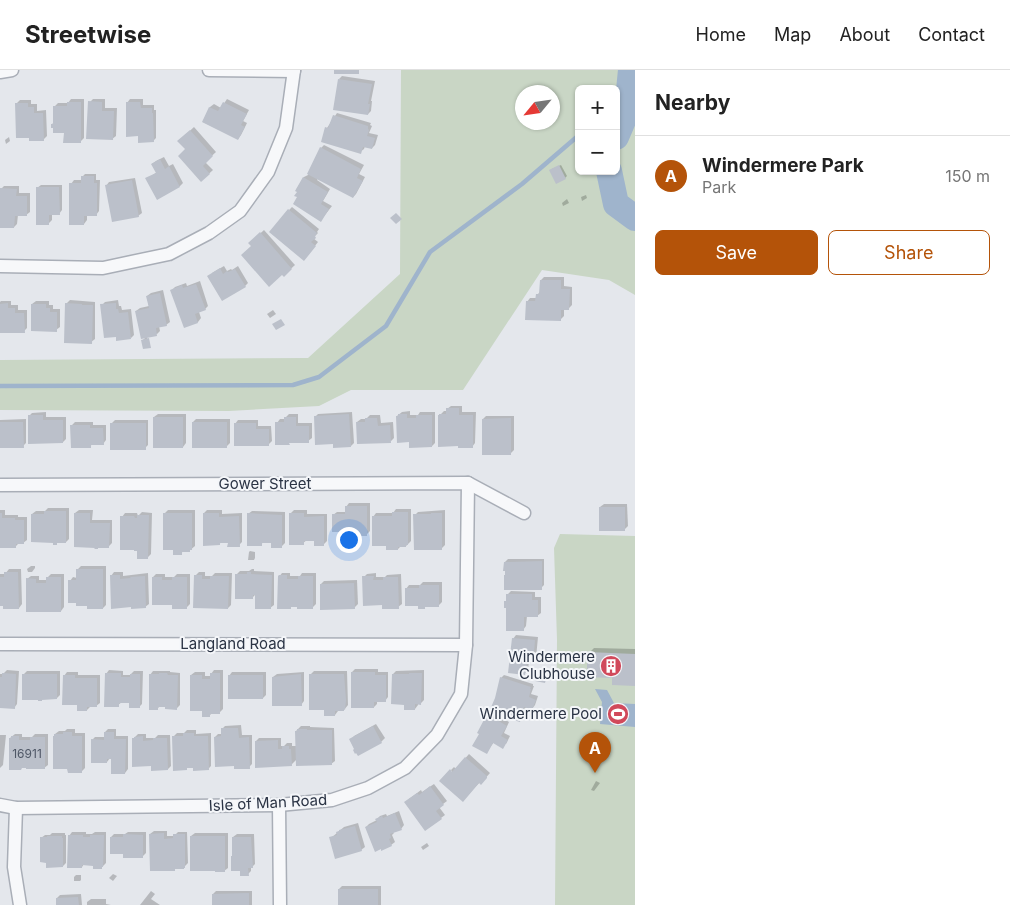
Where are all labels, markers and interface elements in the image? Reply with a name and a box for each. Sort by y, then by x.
text: Streetwise [25,20,151,49]
text: Home [696,24,746,45]
text: Map [774,24,811,45]
text: About [839,24,890,45]
text: Contact [918,24,985,45]
north arrow [515,85,560,130]
map controls [575,85,620,175]
button: + [575,85,620,130]
text: Nearby [655,90,730,115]
button: − [575,130,620,175]
text: Windermere Park [702,154,864,177]
text: A [665,166,677,186]
text: 150 m [945,166,990,186]
text: Park [702,177,736,197]
button: Save [655,230,818,275]
button: Share [828,230,990,275]
street label: Gower Street [219,474,312,493]
your location [336,527,362,553]
street label: Langland Road [180,634,286,653]
place label: Windermere Clubhouse [508,647,595,683]
building icon: Windermere Clubhouse [599,654,623,678]
sports icon: Windermere Pool [606,702,630,726]
place label: Windermere Pool [480,704,602,723]
pin: A [579,732,611,773]
house number: 16911 [12,746,42,761]
street label: Isle of Man Road [208,790,328,815]

